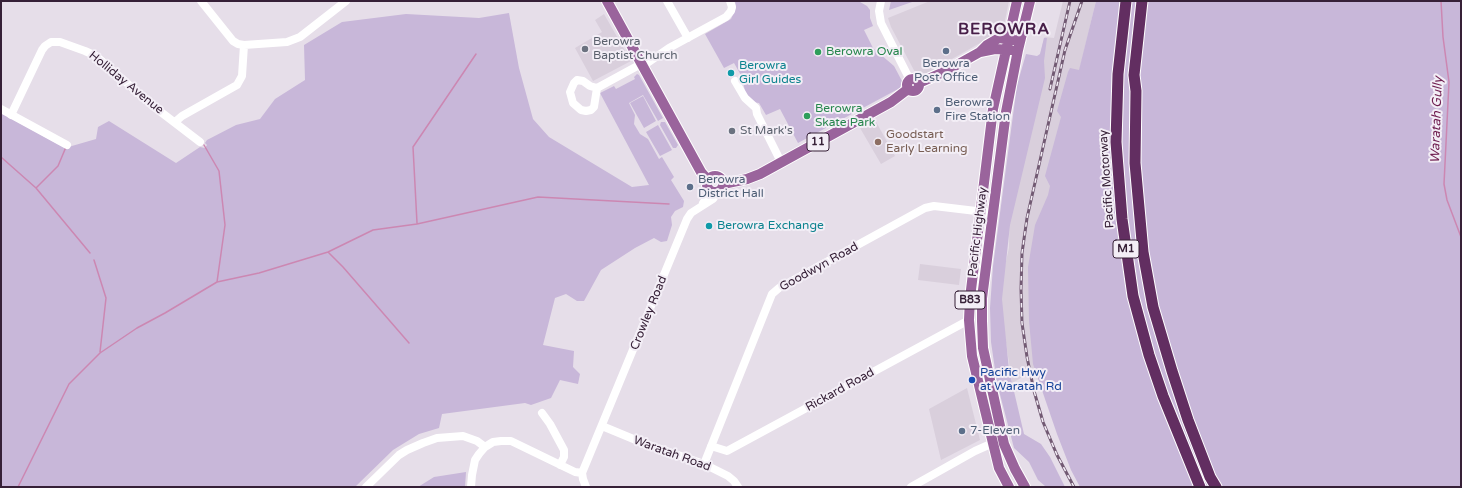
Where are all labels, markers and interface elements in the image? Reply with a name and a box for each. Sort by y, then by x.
district label: BEROWRA [958,20,1050,40]
place label: Berowra Baptist Church [593,35,678,63]
marker: Berowra Baptist Church [580,44,590,54]
place label: Berowra Oval [826,45,902,59]
marker: Berowra Post Office [941,46,951,56]
marker: Berowra Oval [813,47,823,57]
street label: Holliday Avenue [86,48,166,118]
place label: Berowra Post Office [914,57,978,85]
place label: Berowra Girl Guides [739,59,801,87]
marker: Berowra Girl Guides [726,68,736,78]
water label: Waratah Gully [1428,76,1446,164]
place label: Berowra Fire Station [945,96,1010,124]
place label: Berowra Skate Park [815,102,875,130]
marker: Berowra Fire Station [932,105,942,115]
marker: Berowra Skate Park [802,111,812,121]
place label: St Mark's [740,124,793,138]
marker: St Mark's [727,126,737,136]
place label: Goodstart Early Learning [886,128,968,156]
street label: Pacific Motorway [1096,129,1118,229]
road number: 11 [807,133,829,151]
marker: Goodstart Early Learning [873,137,883,147]
place label: Berowra District Hall [698,173,764,201]
marker: Berowra District Hall [685,182,695,192]
street label: Pacific Highway [965,186,991,278]
place label: Berowra Exchange [717,219,824,233]
marker: Berowra Exchange [704,221,714,231]
street label: Goodwyn Road [777,239,861,295]
road number: M1 [1113,240,1139,258]
street label: Crowley Road [628,274,670,352]
road number: B83 [955,291,985,309]
street label: Rickard Road [803,365,877,415]
place label: Pacific Hwy at Waratah Rd [980,366,1062,394]
marker: Pacific Hwy at Waratah Rd [967,375,977,385]
place label: 7-Eleven [970,424,1020,438]
marker: 7-Eleven [957,426,967,436]
street label: Waratah Road [631,433,713,475]

